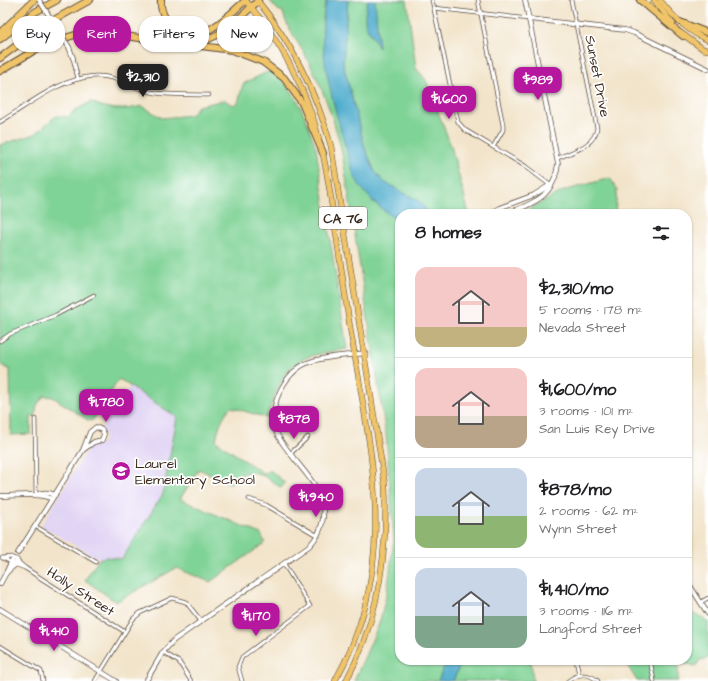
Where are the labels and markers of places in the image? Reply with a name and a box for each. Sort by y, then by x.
pin: $2,310 [110,64,176,98]
pin: $989 [514,67,562,101]
pin: $1,600 [416,86,482,120]
pin: $1,780 [73,389,139,423]
pin: $878 [270,406,318,440]
place label: Laurel Elementary School [135,454,255,490]
school or university icon: Laurel Elementary School [110,460,132,482]
pin: $1,940 [283,484,349,518]
pin: $1,170 [223,603,289,637]
pin: $1,410 [21,618,87,652]

